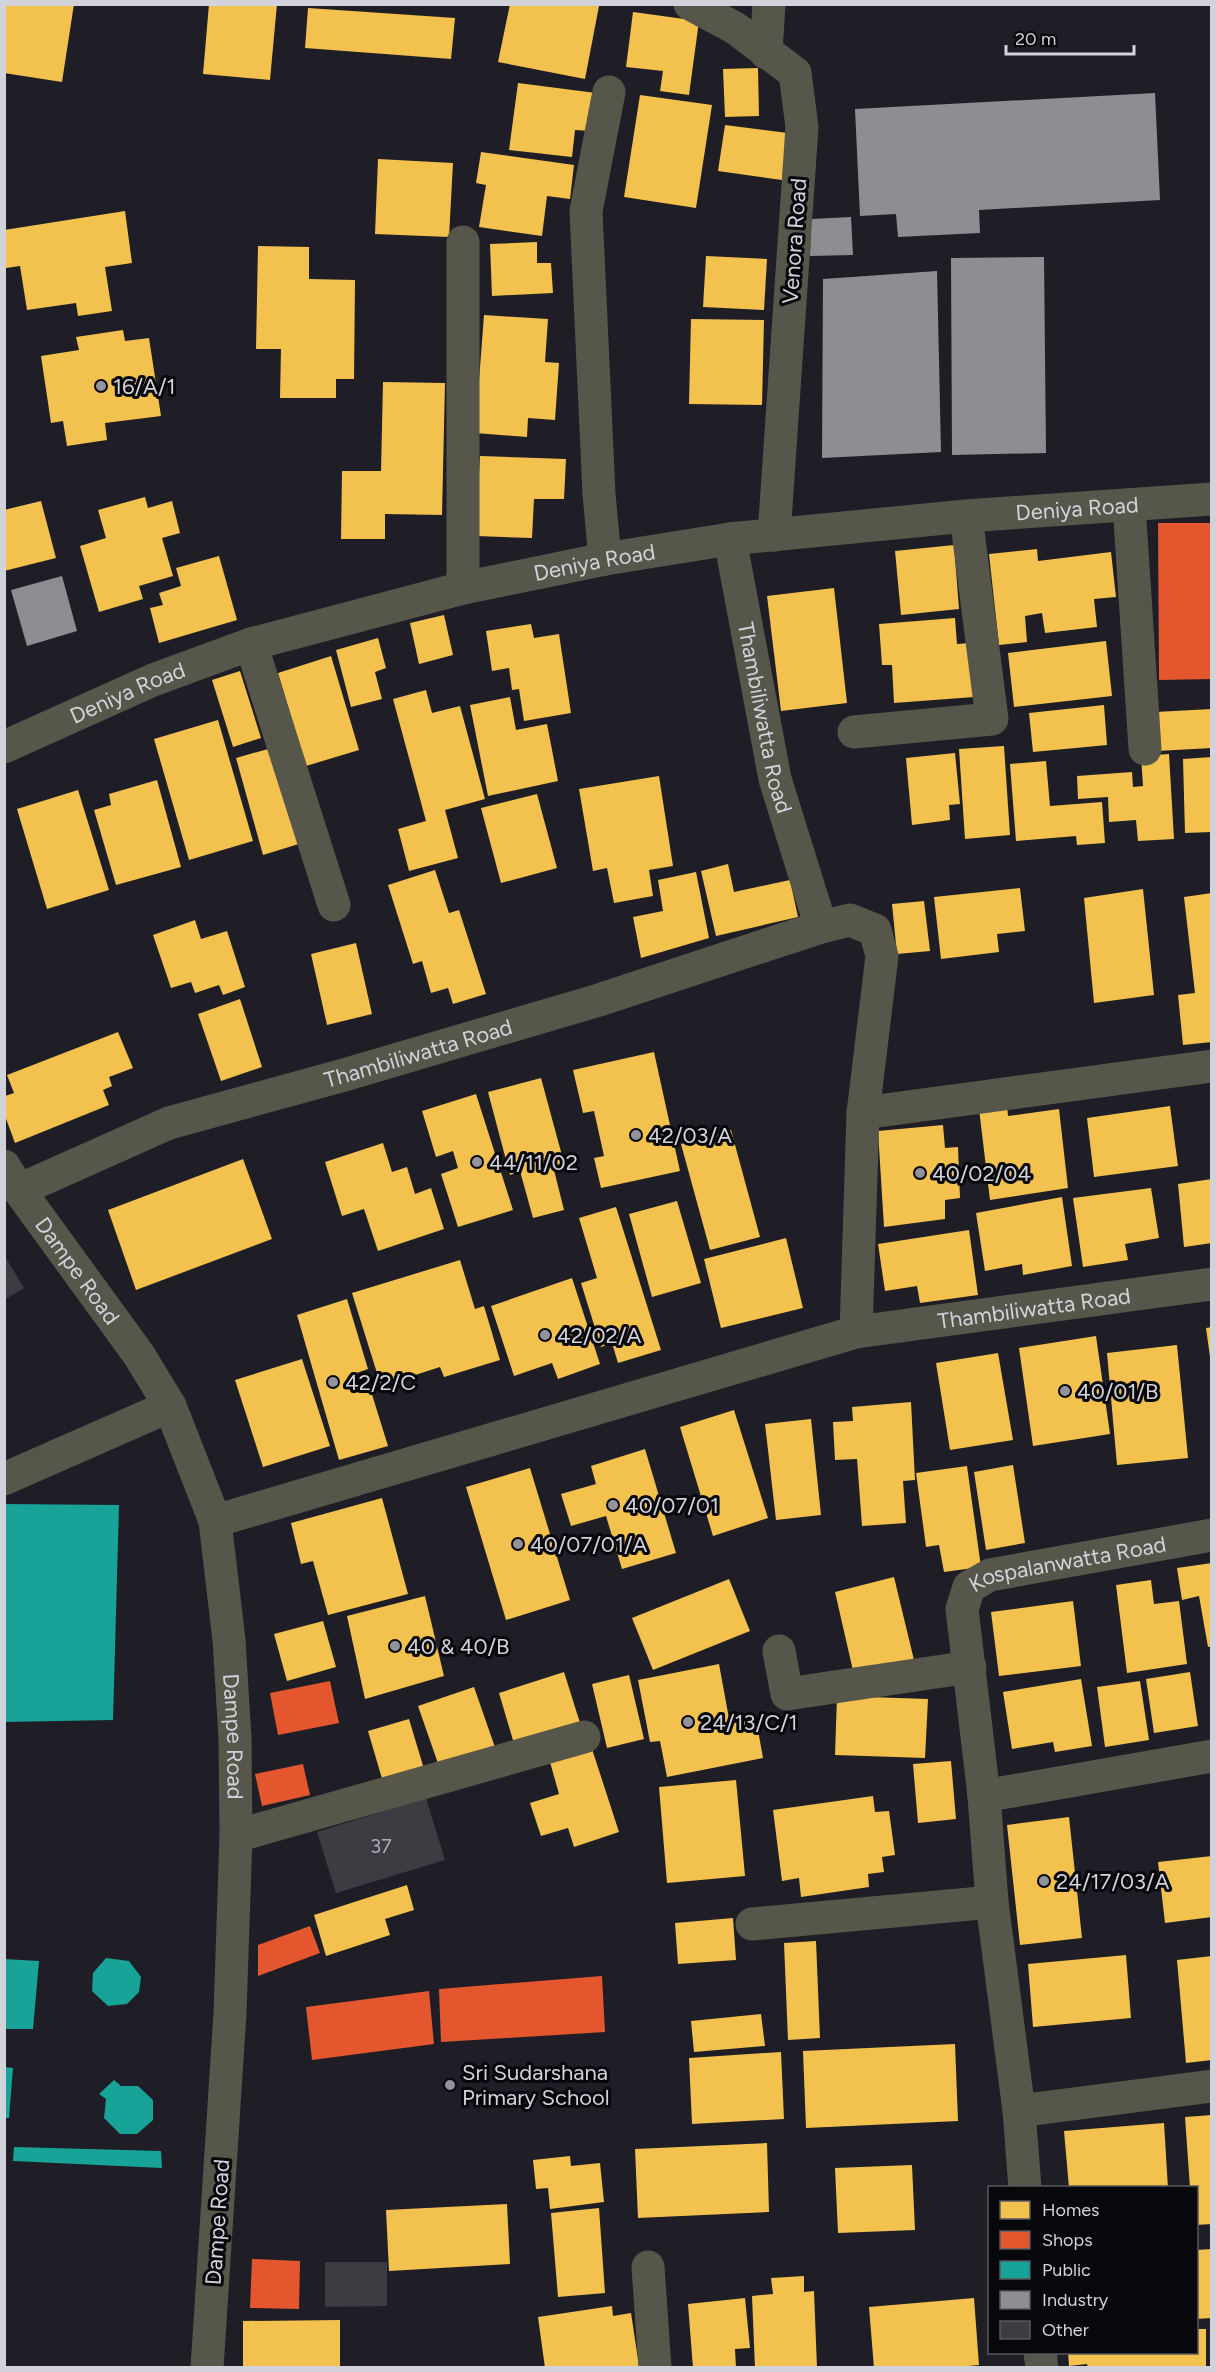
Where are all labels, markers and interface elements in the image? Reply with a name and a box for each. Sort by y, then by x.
scale bar [1006,18,1134,56]
text: 20 m [1015,28,1056,50]
street label: Venora Road [777,177,812,305]
place label: 16/A/1 [113,373,176,400]
marker: 16/A/1 [94,379,108,393]
street label: Deniya Road [1015,491,1139,527]
street label: Deniya Road [531,538,657,587]
street label: Thambiliwatta Road [732,620,798,817]
street label: Deniya Road [66,656,189,730]
street label: Thambiliwatta Road [321,1013,515,1094]
place label: 42/03/A [648,1122,732,1149]
marker: 42/03/A [629,1128,643,1142]
place label: 44/11/02 [489,1149,578,1176]
marker: 44/11/02 [470,1155,484,1169]
place label: 40/02/04 [932,1160,1031,1187]
marker: 40/02/04 [913,1166,927,1180]
street label: Dampe Road [29,1212,125,1330]
street label: Thambiliwatta Road [936,1282,1132,1335]
place label: 42/02/A [557,1322,641,1349]
marker: 42/02/A [538,1328,552,1342]
place label: 42/2/C [345,1369,416,1396]
marker: 42/2/C [326,1375,340,1389]
place label: 40/01/B [1077,1378,1159,1405]
marker: 40/01/B [1058,1384,1072,1398]
place label: 40/07/01 [625,1492,719,1519]
marker: 40/07/01 [606,1498,620,1512]
place label: 40/07/01/A [530,1531,648,1558]
street label: Kospalanwatta Road [964,1531,1168,1598]
marker: 40/07/01/A [511,1537,525,1551]
place label: 40 & 40/B [407,1633,510,1660]
marker: 40 & 40/B [388,1639,402,1653]
street label: Dampe Road [217,1673,249,1800]
place label: 24/13/C/1 [700,1709,798,1736]
marker: 24/13/C/1 [681,1715,695,1729]
house number: 37 [370,1834,392,1858]
place label: 24/17/03/A [1056,1868,1170,1895]
marker: 24/17/03/A [1037,1874,1051,1888]
place label: Sri Sudarshana Primary School [462,2059,610,2111]
marker: Sri Sudarshana Primary School [443,2078,457,2092]
street label: Dampe Road [200,2158,235,2286]
legend [988,2186,1198,2354]
text: Homes [1042,2199,1100,2221]
text: Shops [1042,2229,1093,2251]
text: Public [1042,2259,1091,2281]
text: Industry [1042,2289,1109,2311]
text: Other [1042,2319,1089,2341]

